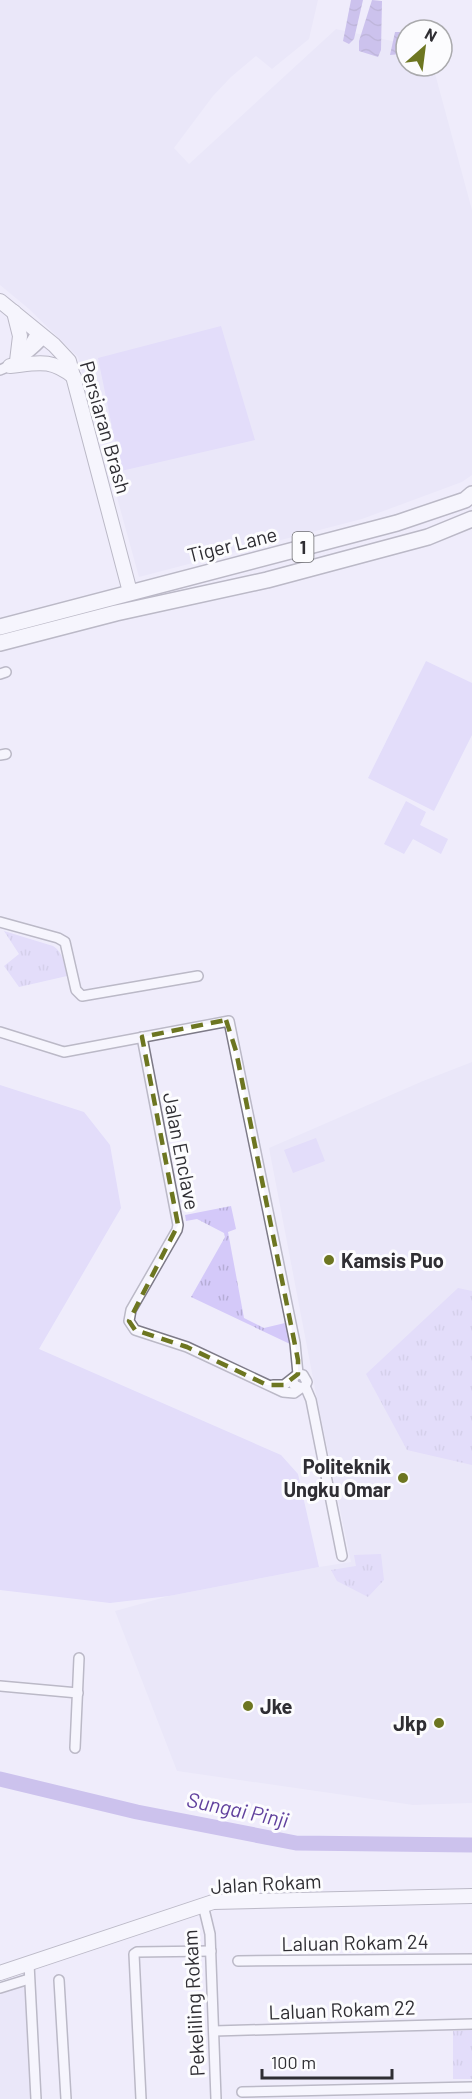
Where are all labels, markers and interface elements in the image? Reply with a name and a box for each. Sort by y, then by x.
north arrow [394,18,454,78]
text: N [422,23,440,45]
street label: Persiaran Brash [76,358,136,496]
street label: Tiger Lane [185,521,279,567]
road number: 1 [292,532,314,562]
street label: Jalan Enclave [159,1090,205,1212]
place label: Kamsis Puo [341,1248,444,1272]
marker: Kamsis Puo [322,1253,336,1267]
place label: Politeknik Ungku Omar [283,1454,391,1501]
marker: Politeknik Ungku Omar [396,1471,410,1485]
place label: Jke [260,1694,292,1718]
marker: Jke [241,1699,255,1713]
place label: Jkp [393,1711,427,1735]
marker: Jkp [432,1716,446,1730]
water label: Sungai Pinji [185,1786,292,1832]
street label: Jalan Rokam [210,1868,322,1898]
street label: Pekeliling Rokam [177,1929,209,2077]
street label: Laluan Rokam 24 [281,1929,429,1955]
street label: Laluan Rokam 22 [268,1994,416,2024]
scale bar [262,2042,392,2080]
text: 100 m [271,2051,316,2073]

